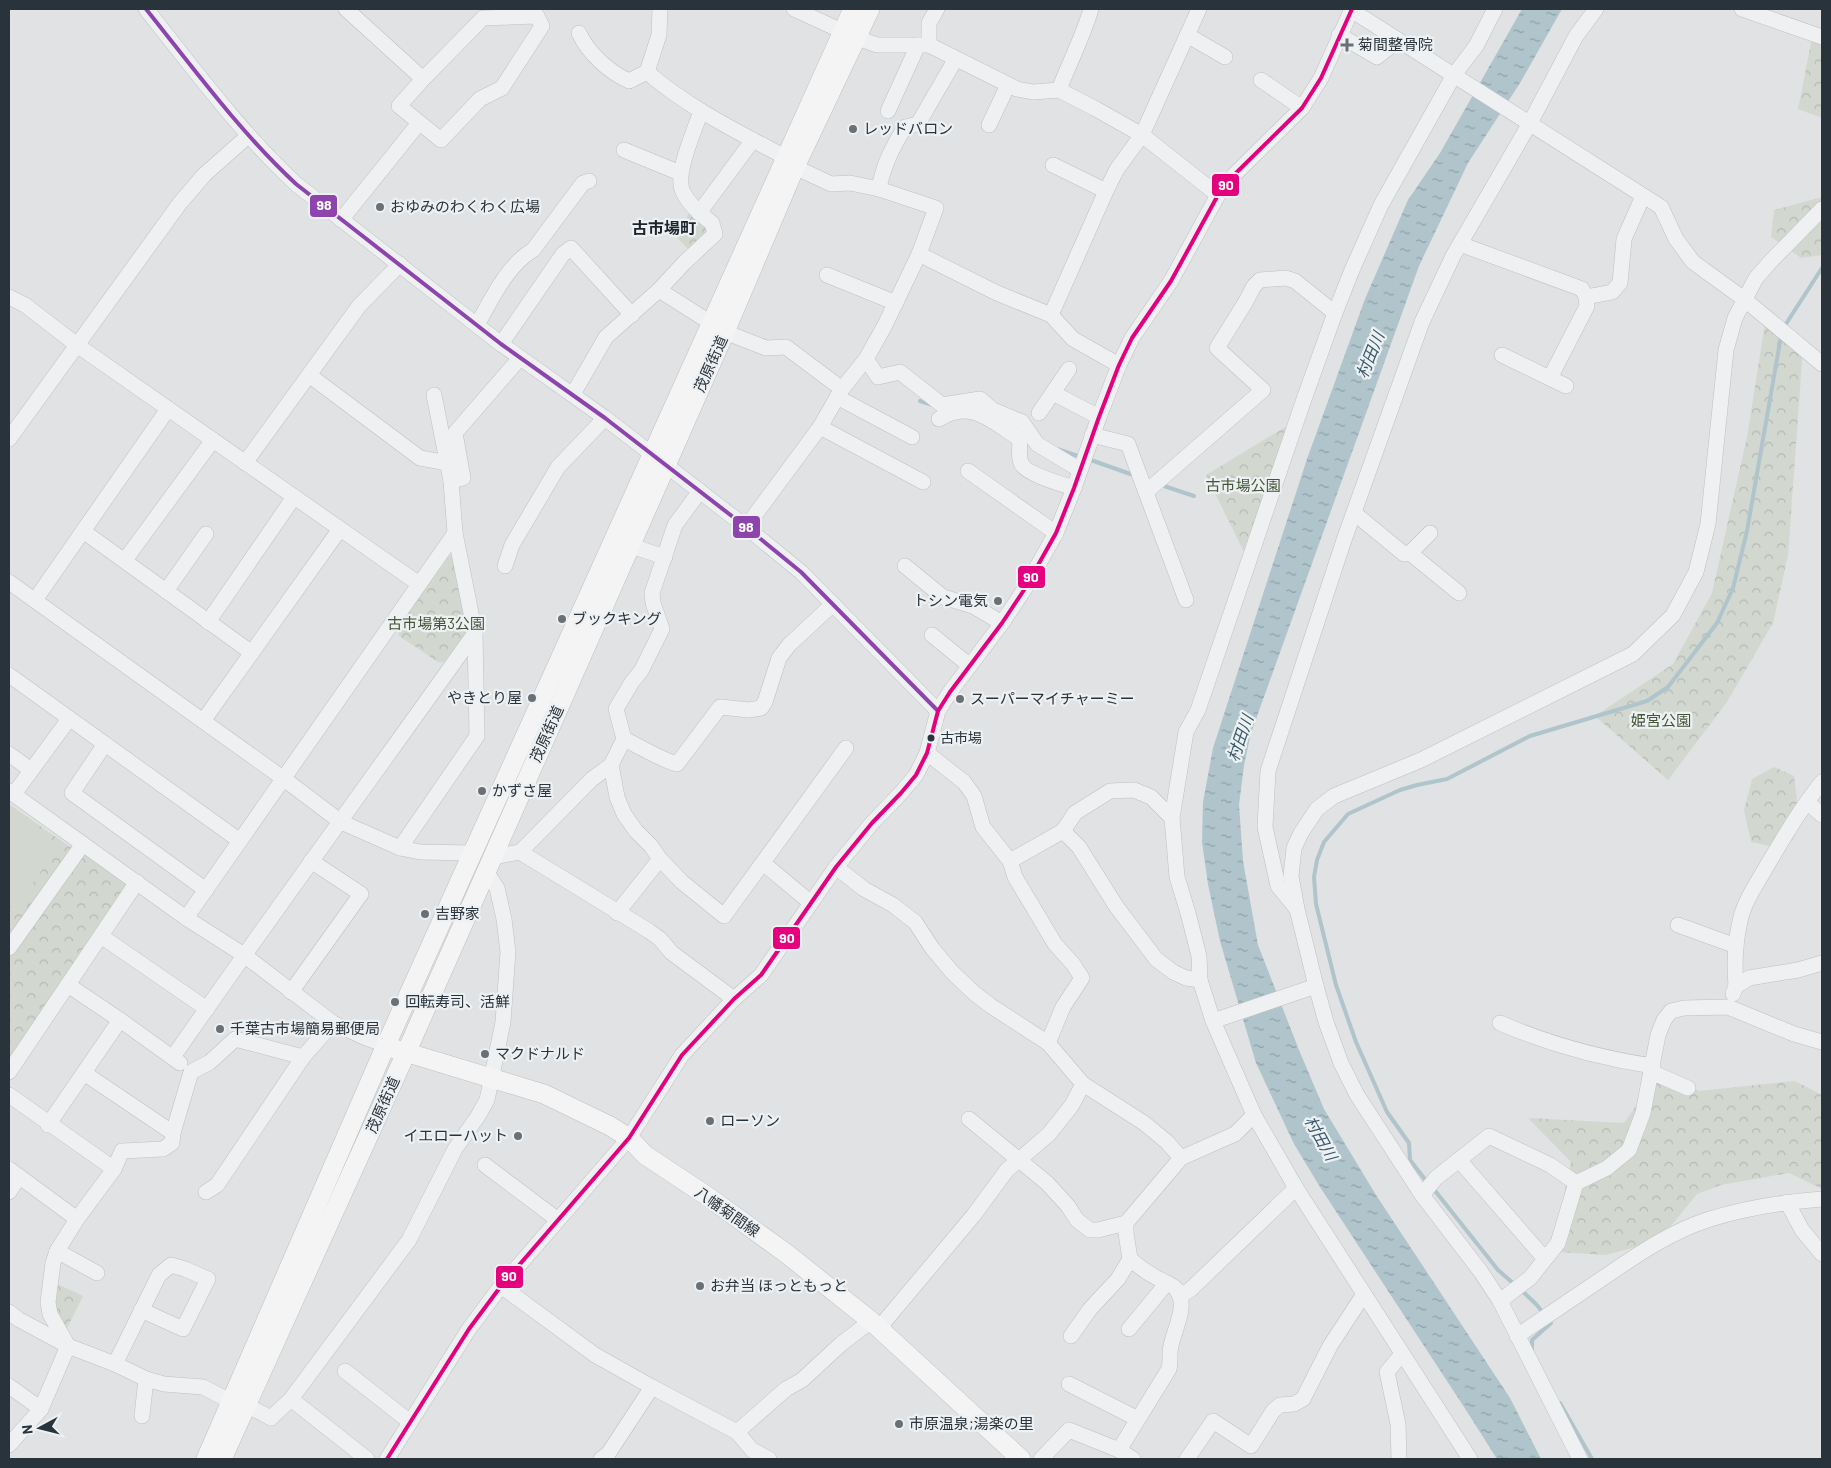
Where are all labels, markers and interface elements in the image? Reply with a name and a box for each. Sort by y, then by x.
place label: 菊間整骨院 [1358,35,1433,53]
marker: 菊間整骨院 [1340,38,1354,52]
place label: レッドバロン [863,119,953,137]
marker: レッドバロン [847,123,859,135]
line badge: 90 [1211,173,1240,197]
text: 90 [1218,176,1234,193]
line badge: 98 [309,194,338,218]
text: 98 [316,196,332,213]
place label: おゆみのわくわく広場 [390,197,540,215]
marker: おゆみのわくわく広場 [374,201,386,213]
district label: 古市場町 [632,218,696,237]
water label: 村田川 [1352,327,1388,381]
street label: 茂原街道 [690,333,731,395]
park label: 古市場公園 [1205,476,1281,494]
line badge: 98 [732,515,761,539]
text: 98 [738,518,754,535]
line badge: 90 [1017,565,1046,589]
text: 90 [1023,568,1039,585]
place label: トシン電気 [913,591,988,609]
marker: トシン電気 [992,595,1004,607]
place label: ブックキング [572,609,662,627]
marker: ブックキング [556,613,568,625]
park label: 古市場第3公園 [387,614,485,632]
place label: やきとり屋 [447,688,522,706]
place label: スーパーマイチャーミー [970,689,1135,707]
marker: やきとり屋 [526,692,538,704]
marker: スーパーマイチャーミー [954,693,966,705]
street label: 茂原街道 [526,703,567,765]
water label: 村田川 [1223,710,1257,764]
park label: 姫宮公園 [1631,711,1691,729]
place label: 古市場 [940,729,982,746]
marker: 古市場 [926,733,936,743]
place label: かずさ屋 [492,781,552,799]
marker: かずさ屋 [476,785,488,797]
place label: 吉野家 [435,904,480,922]
marker: 吉野家 [419,908,431,920]
line badge: 90 [772,926,801,950]
text: 90 [779,929,795,946]
place label: 回転寿司、活鮮 [405,992,510,1010]
marker: 回転寿司、活鮮 [389,996,401,1008]
place label: 千葉古市場簡易郵便局 [230,1019,380,1037]
marker: 千葉古市場簡易郵便局 [214,1023,226,1035]
place label: マクドナルド [495,1044,585,1062]
marker: マクドナルド [479,1048,491,1060]
street label: 茂原街道 [362,1074,403,1136]
place label: ローソン [720,1111,780,1129]
water label: 村田川 [1301,1112,1342,1165]
marker: ローソン [704,1115,716,1127]
place label: イエローハット [403,1126,508,1144]
marker: イエローハット [512,1130,524,1142]
street label: 八幡菊間線 [692,1182,763,1240]
line badge: 90 [495,1265,524,1289]
text: 90 [501,1267,517,1284]
place label: お弁当 ほっともっと [710,1276,848,1294]
marker: お弁当 ほっともっと [694,1280,706,1292]
north arrow [15,1403,65,1453]
place label: 市原温泉;湯楽の里 [909,1414,1034,1432]
marker: 市原温泉;湯楽の里 [893,1418,905,1430]
text: N [18,1424,36,1435]

